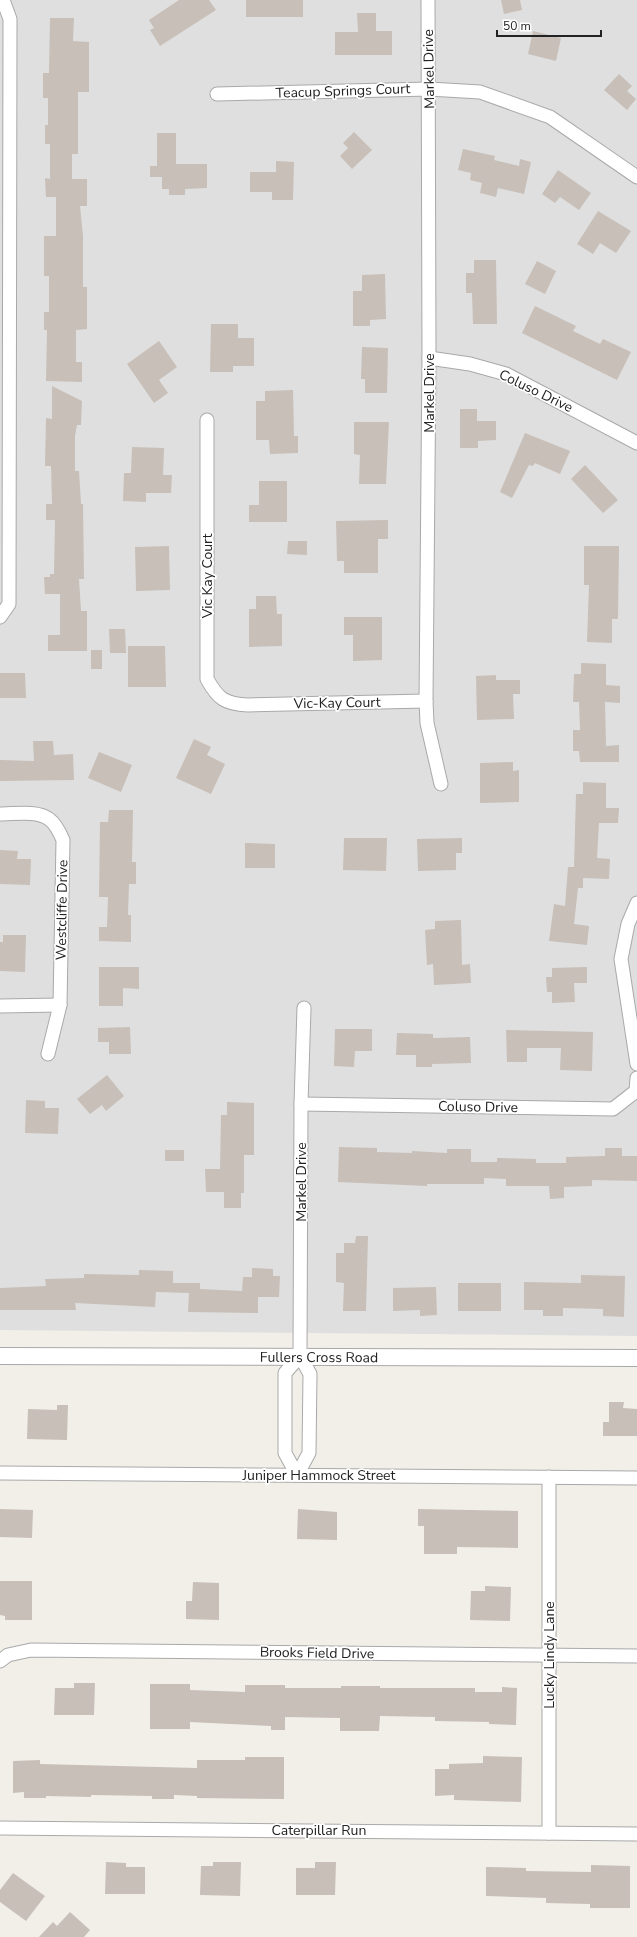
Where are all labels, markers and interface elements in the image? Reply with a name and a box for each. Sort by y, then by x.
scale bar [497,12,601,38]
text: 50 m [503,18,531,34]
street label: Markel Drive [419,29,439,109]
street label: Teacup Springs Court [275,79,411,103]
street label: Markel Drive [420,353,439,433]
street label: Coluso Drive [496,365,576,417]
street label: Vic Kay Court [198,534,217,619]
street label: Vic-Kay Court [292,693,381,713]
street label: Westcliffe Drive [52,860,72,960]
street label: Coluso Drive [438,1097,518,1117]
street label: Markel Drive [292,1142,311,1222]
street label: Fullers Cross Road [260,1347,378,1367]
street label: Juniper Hammock Street [242,1466,396,1485]
street label: Lucky Lindy Lane [540,1601,559,1709]
street label: Brooks Field Drive [260,1643,374,1663]
street label: Caterpillar Run [272,1821,366,1840]

